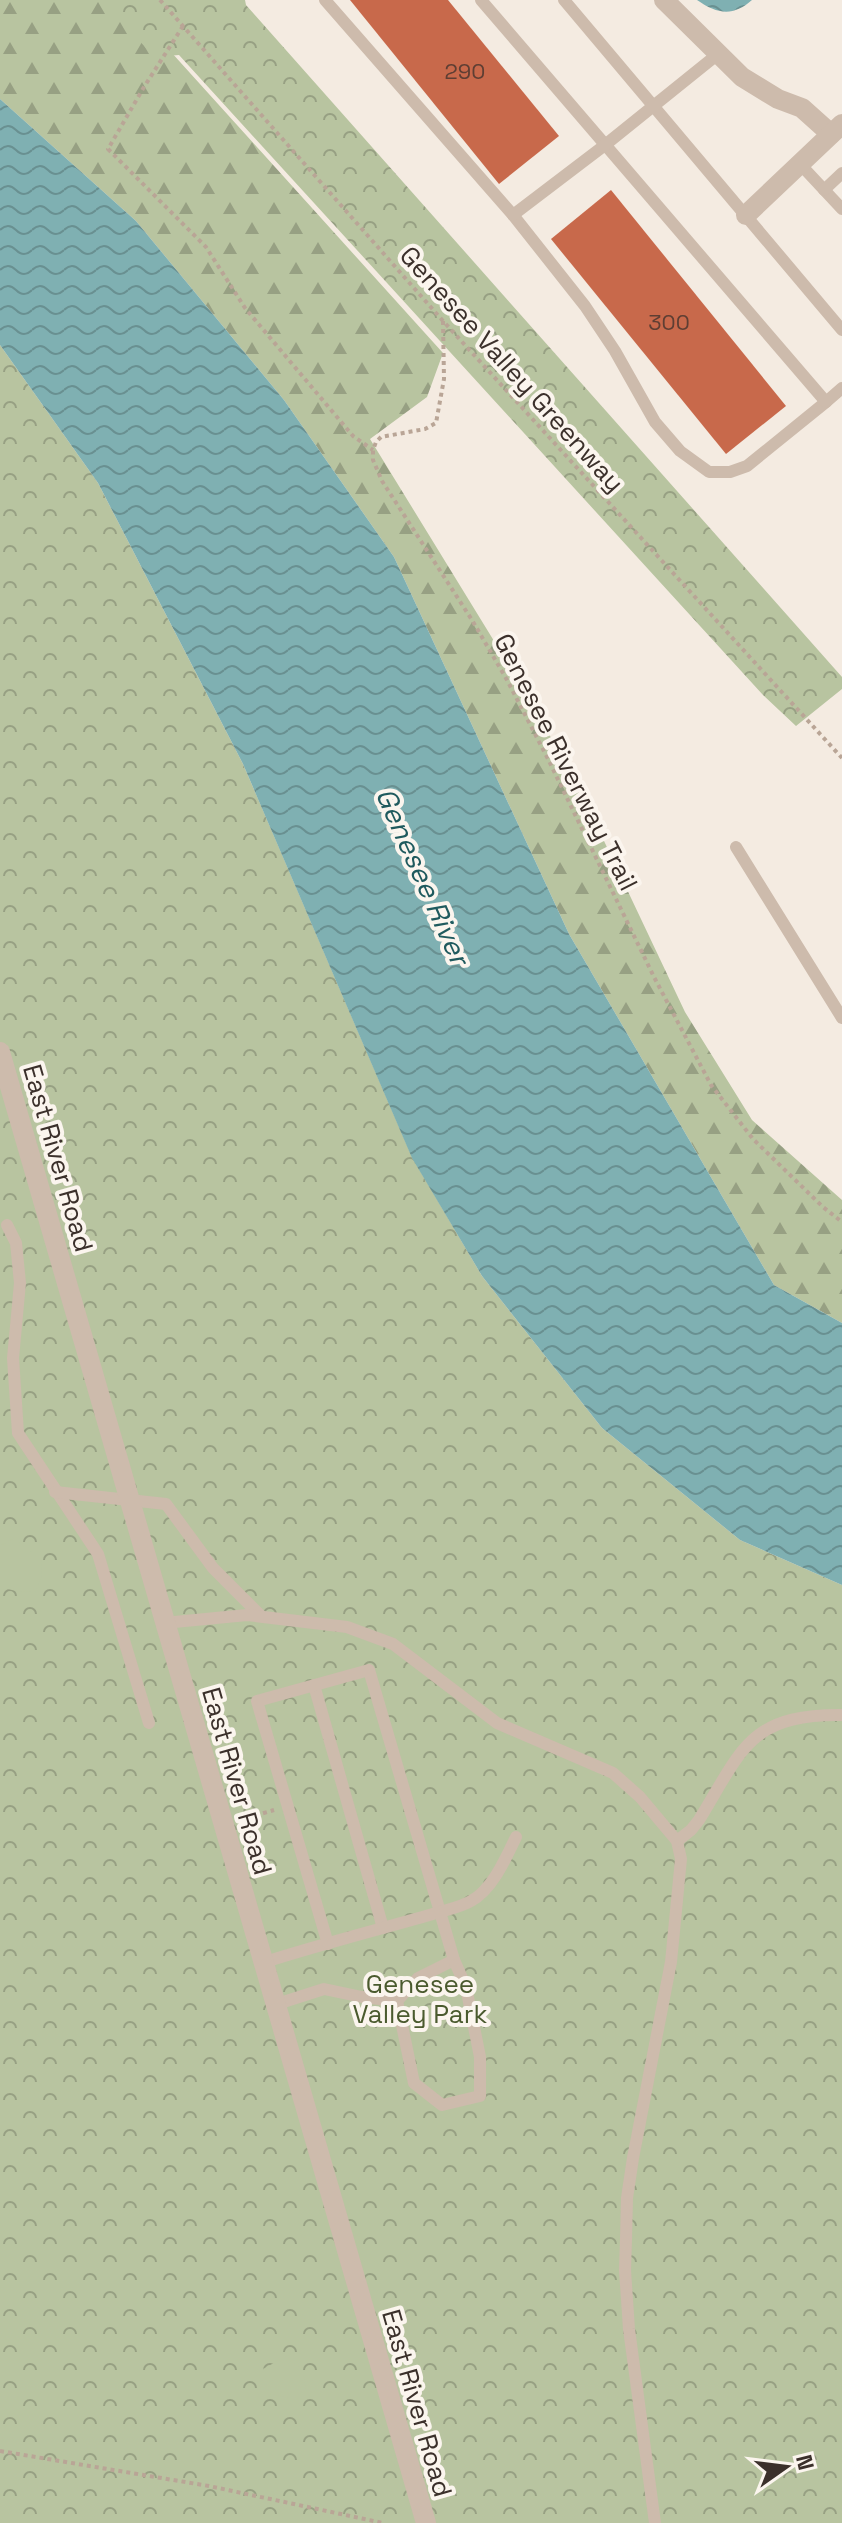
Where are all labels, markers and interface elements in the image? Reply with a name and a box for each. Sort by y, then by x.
house number: 290 [445,57,485,85]
street label: Genesee Valley Greenway [392,239,632,499]
house number: 300 [648,308,690,336]
street label: Genesee Riverway Trail [486,628,646,896]
water label: Genesee River [368,782,479,973]
street label: East River Road [15,1060,101,1256]
street label: East River Road [194,1683,280,1879]
park label: Genesee Valley Park [353,1967,487,2031]
street label: East River Road [374,2305,460,2501]
north arrow [746,2427,826,2507]
text: N [790,2452,821,2473]

